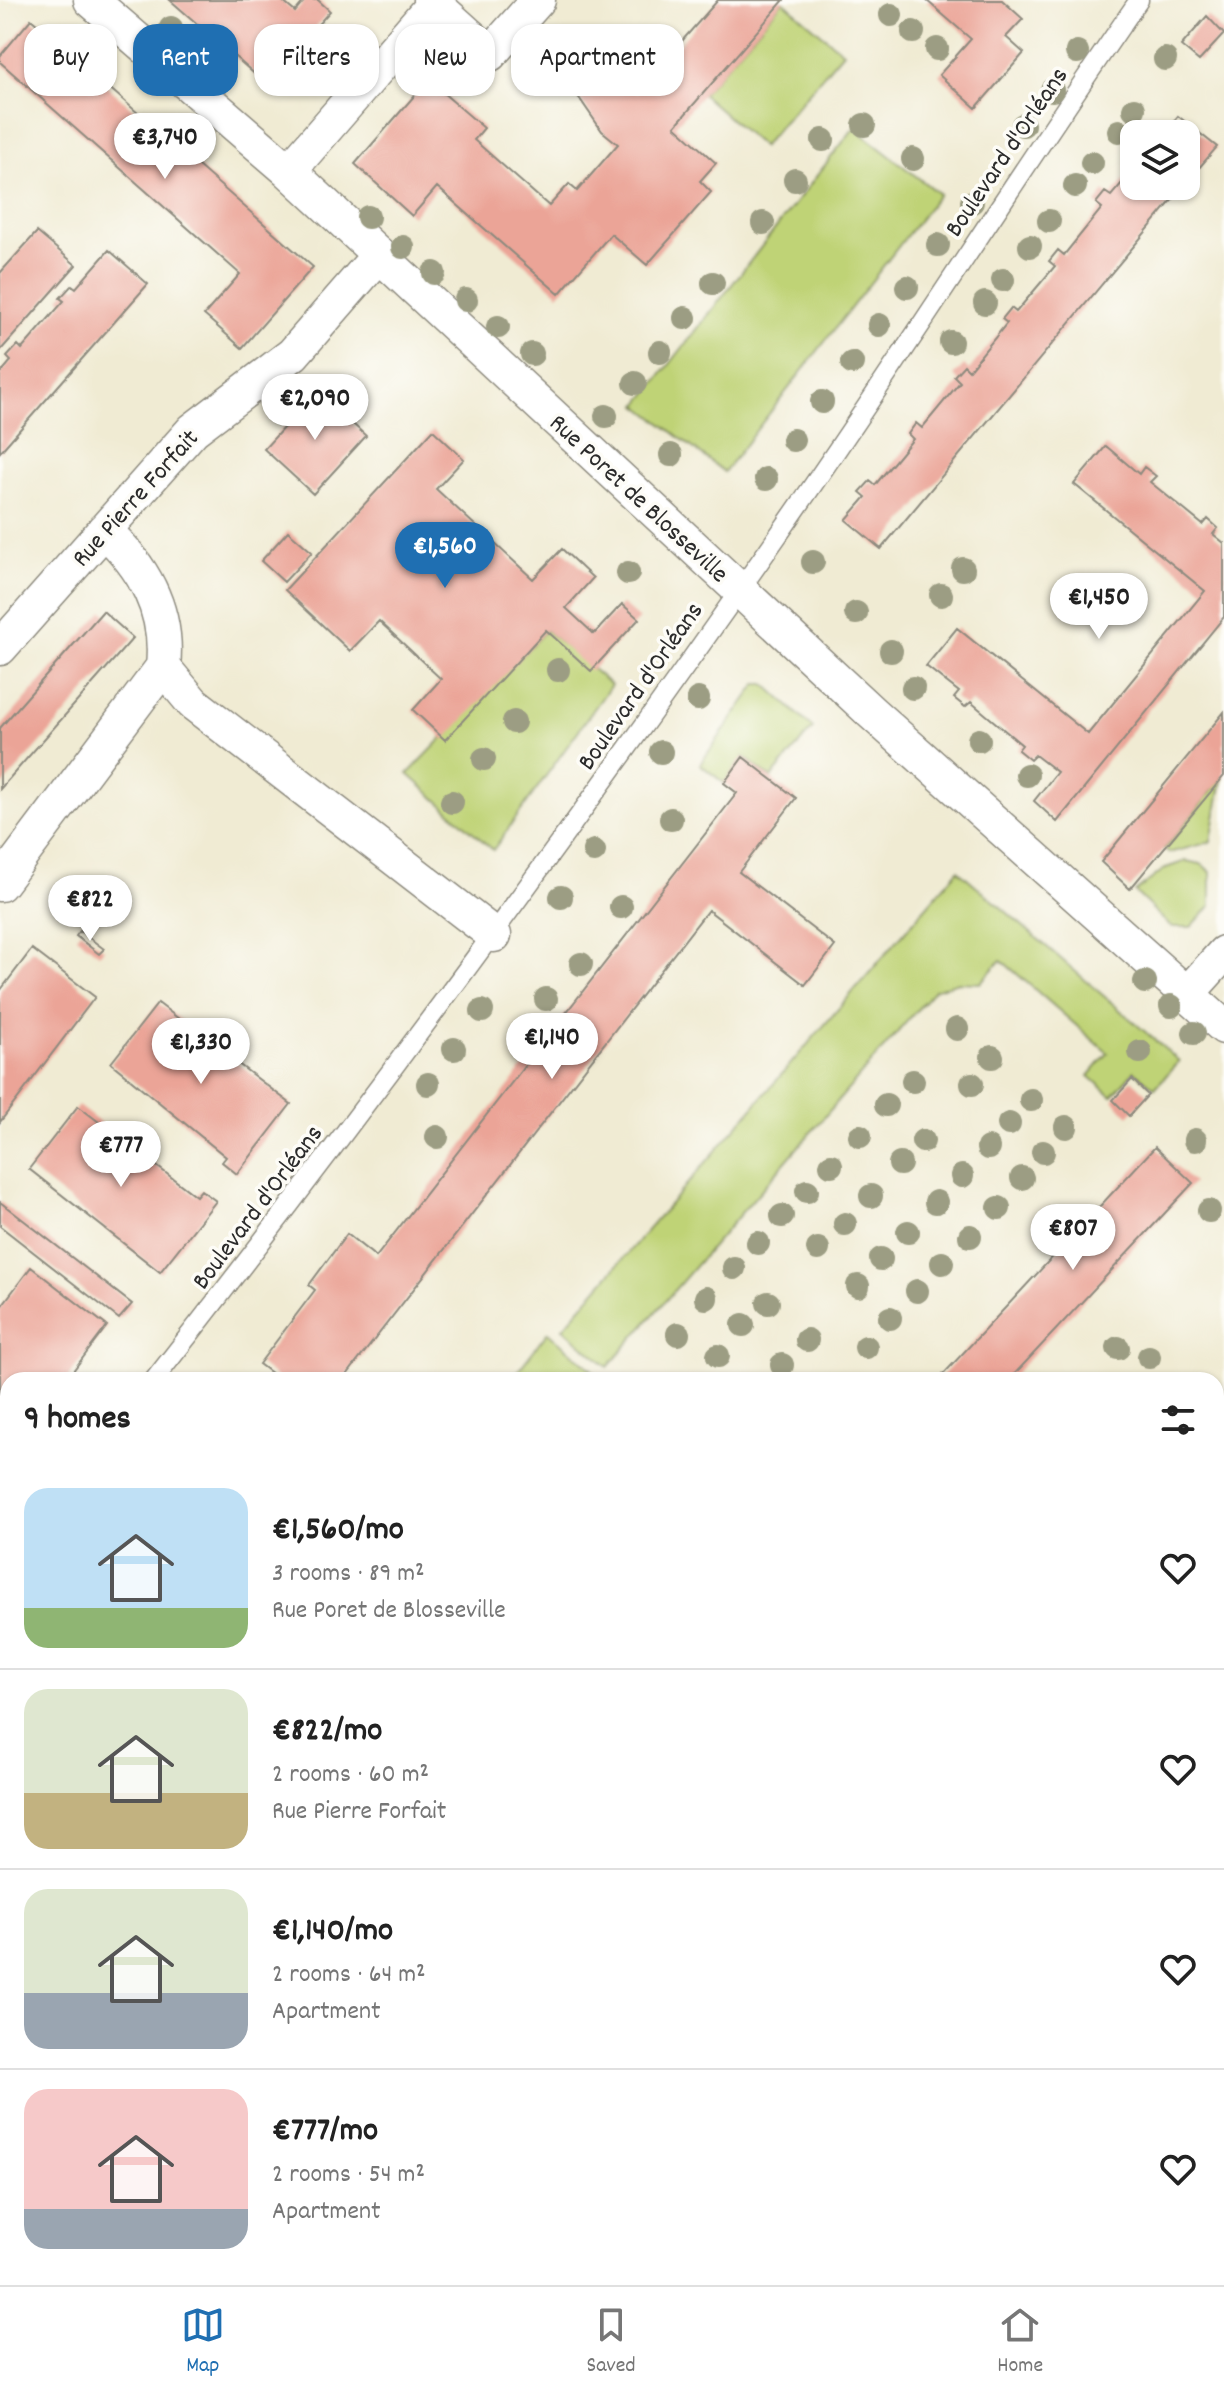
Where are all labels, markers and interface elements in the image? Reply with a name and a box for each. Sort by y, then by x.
chip: Buy [24,24,117,96]
chip: Rent [133,24,238,96]
chip: Filters [254,24,379,96]
chip: New [395,24,495,96]
chip: Apartment [511,24,684,96]
street label: Boulevard d'Orléans [937,61,1079,245]
pin: €3,740 [100,113,230,181]
text: €3,740 [132,120,198,157]
map controls [1120,120,1200,200]
button: layers [1120,120,1200,200]
pin: €2,090 [250,374,380,442]
text: €2,090 [279,381,351,418]
street label: Rue Poret de Blosseville [540,406,736,593]
street label: Rue Pierre Forfait [64,422,209,577]
pin: €1,560 [380,522,510,590]
text: €1,560 [413,529,477,566]
pin: €1,450 [1034,573,1164,641]
text: €1,450 [1068,580,1130,617]
street label: Boulevard d'Orléans [570,595,714,779]
pin: €822 [43,875,137,943]
text: €822 [66,882,114,919]
pin: €1,140 [487,1013,617,1081]
pin: €1,330 [136,1018,266,1086]
text: €1,140 [524,1020,580,1057]
text: €1,330 [170,1025,232,1062]
street label: Boulevard d'Orléans [184,1118,333,1298]
pin: €777 [74,1121,168,1189]
text: €777 [99,1128,143,1165]
pin: €807 [1026,1204,1120,1272]
text: €807 [1048,1211,1098,1248]
text: 9 homes [24,1396,131,1445]
icon: filters [1156,1398,1200,1442]
text: €1,560/mo [272,1507,404,1556]
icon: home [88,1520,184,1616]
icon: heart [1156,1546,1200,1590]
text: 3 rooms · 89 m² [272,1556,425,1593]
text: Rue Poret de Blosseville [272,1593,506,1630]
text: €822/mo [272,1708,383,1757]
icon: home [88,1721,184,1817]
icon: heart [1156,1747,1200,1791]
text: 2 rooms · 60 m² [272,1757,429,1794]
text: Rue Pierre Forfait [272,1794,446,1831]
text: €1,140/mo [272,1908,393,1957]
icon: home [88,1921,184,2017]
icon: heart [1156,1947,1200,1991]
text: 2 rooms · 64 m² [272,1957,426,1994]
text: Apartment [272,1994,381,2031]
text: €777/mo [272,2108,378,2157]
icon: home [88,2121,184,2217]
icon: heart [1156,2147,1200,2191]
text: 2 rooms · 54 m² [272,2157,425,2194]
text: Apartment [272,2194,381,2231]
tab: Map [181,2303,225,2382]
tab: Saved [586,2303,636,2382]
tab: Home [997,2303,1043,2382]

